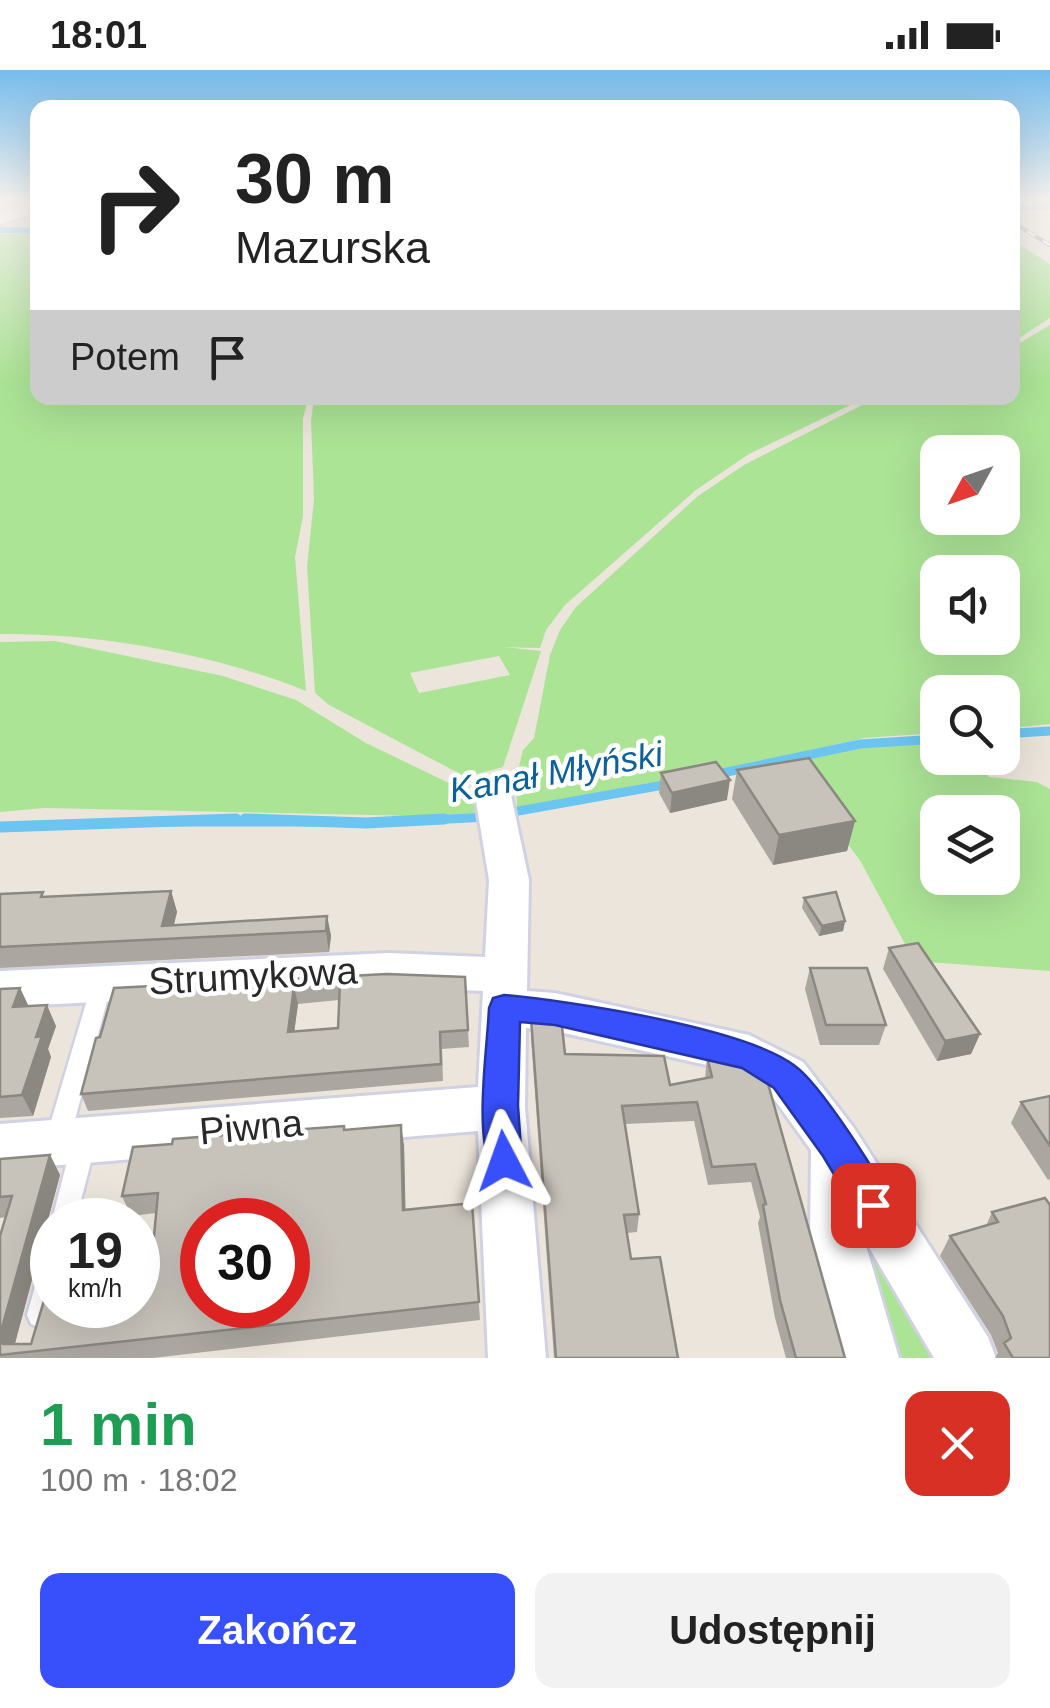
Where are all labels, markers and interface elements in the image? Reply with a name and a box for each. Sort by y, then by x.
text: 18:01 [50,14,147,56]
icon: right [70,140,200,270]
text: 30 m [235,140,395,218]
text: Mazurska [235,222,430,273]
icon: arrive [200,330,255,385]
text: Potem [70,336,180,378]
north arrow [920,435,1020,535]
map controls [920,435,1020,895]
button: sound [920,555,1020,655]
button: search [920,675,1020,775]
water label: Kanał Młyński [446,733,667,809]
button: layers [920,795,1020,895]
street label: Strumykowa [148,950,359,1002]
street label: Piwna [198,1101,305,1152]
position arrow [452,1109,556,1213]
pin [831,1163,916,1248]
icon: arrive [846,1178,901,1233]
speed limit sign: 30 [180,1198,310,1328]
text: 19 [67,1223,123,1279]
text: km/h [68,1274,122,1302]
text: 1 min [40,1391,197,1458]
button: close [905,1391,1010,1496]
text: 100 m · 18:02 [40,1462,237,1498]
button: Zakończ [40,1573,515,1688]
button: Udostępnij [535,1573,1010,1688]

